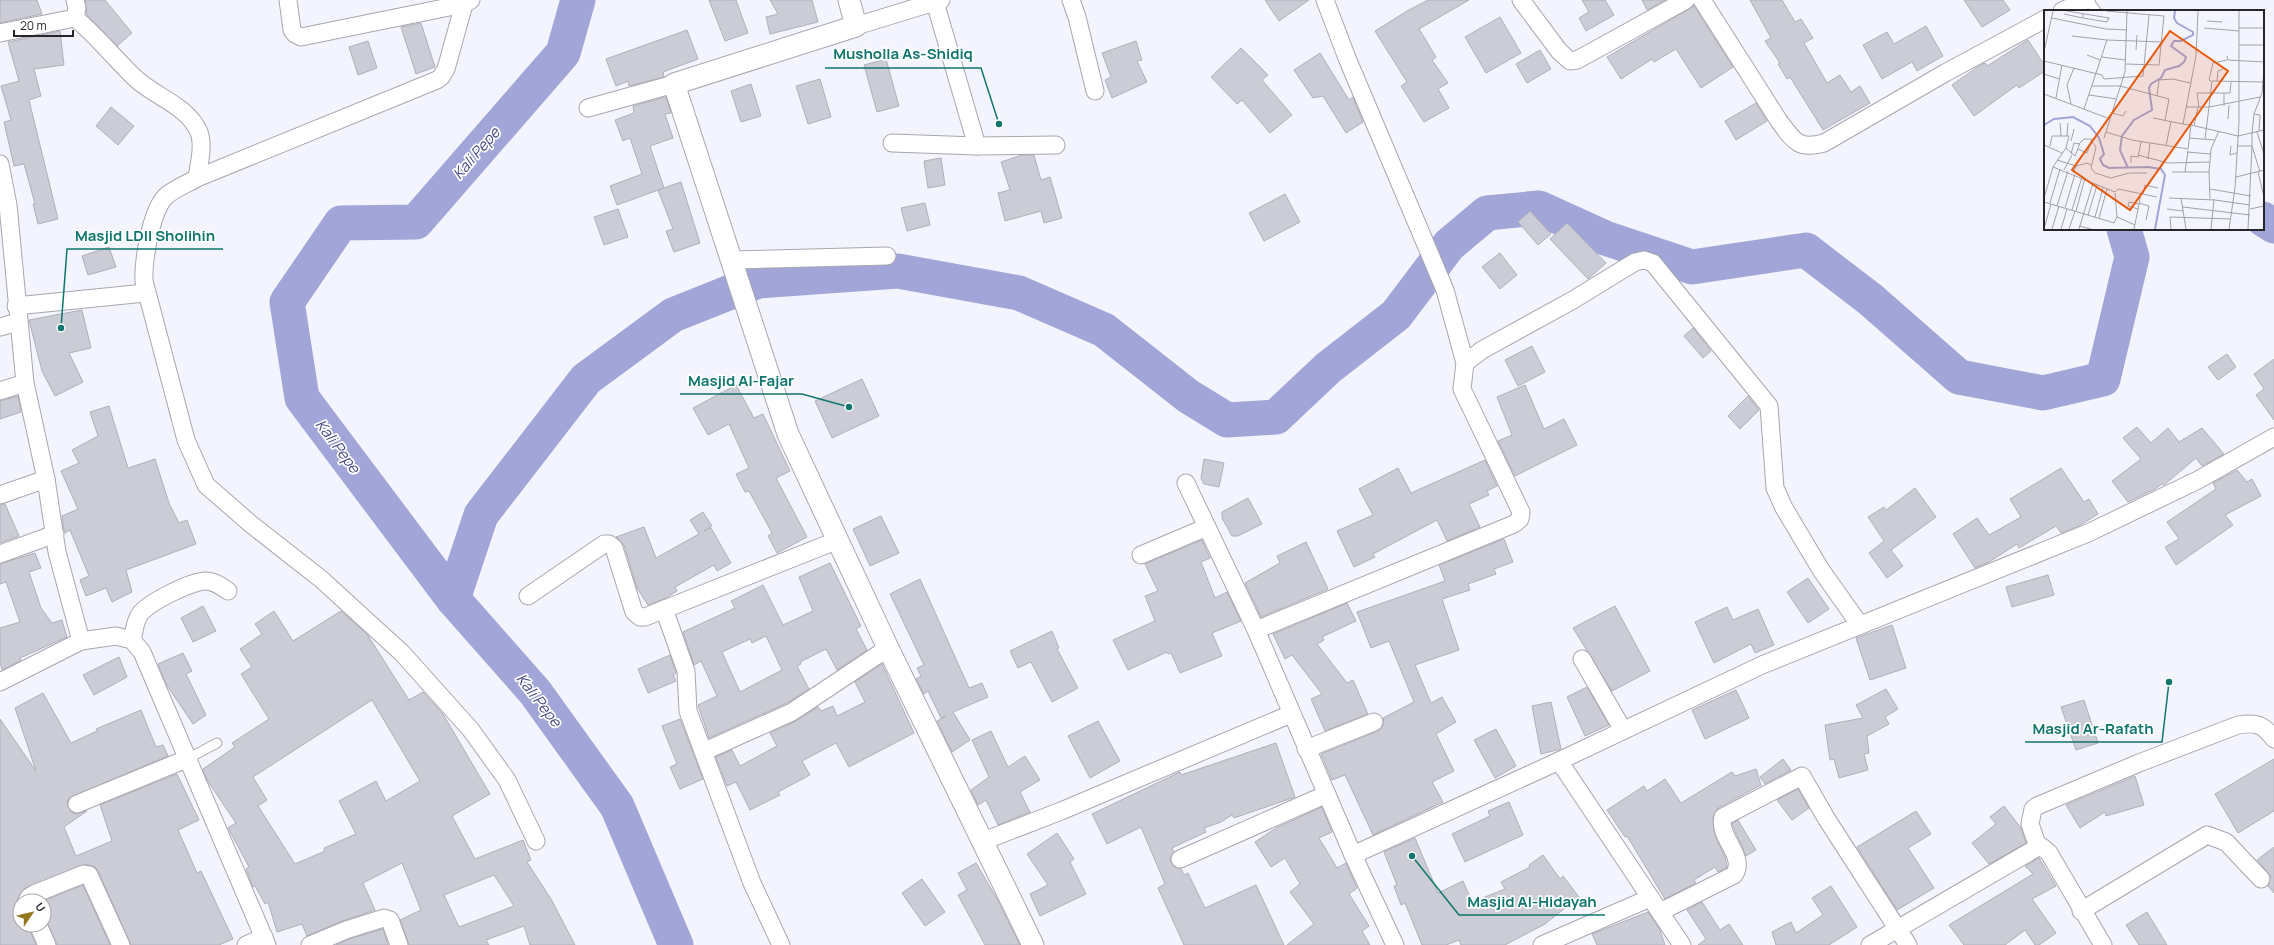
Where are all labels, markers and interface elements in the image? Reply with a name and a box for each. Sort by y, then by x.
inset map [2044,10,2264,230]
scale bar [14,12,73,38]
text: 20 m [20,17,47,34]
callout: Musholla As-Shidiq [825,41,981,68]
text: Musholla As-Shidiq [833,43,973,64]
water label: Kali Pepe [448,122,505,183]
callout: Masjid LDII Sholihin [67,222,223,249]
text: Masjid LDII Sholihin [75,225,215,246]
callout: Masjid Al-Fajar [680,367,802,394]
text: Masjid Al-Fajar [688,370,794,391]
water label: Kali Pepe [311,415,366,478]
water label: Kali Pepe [512,669,567,732]
callout: Masjid Ar-Rafath [2025,715,2162,742]
text: Masjid Ar-Rafath [2032,718,2154,739]
callout: Masjid Al-Hidayah [1459,888,1605,915]
text: Masjid Al-Hidayah [1467,891,1597,912]
north arrow [12,893,52,933]
text: U [32,899,49,915]

